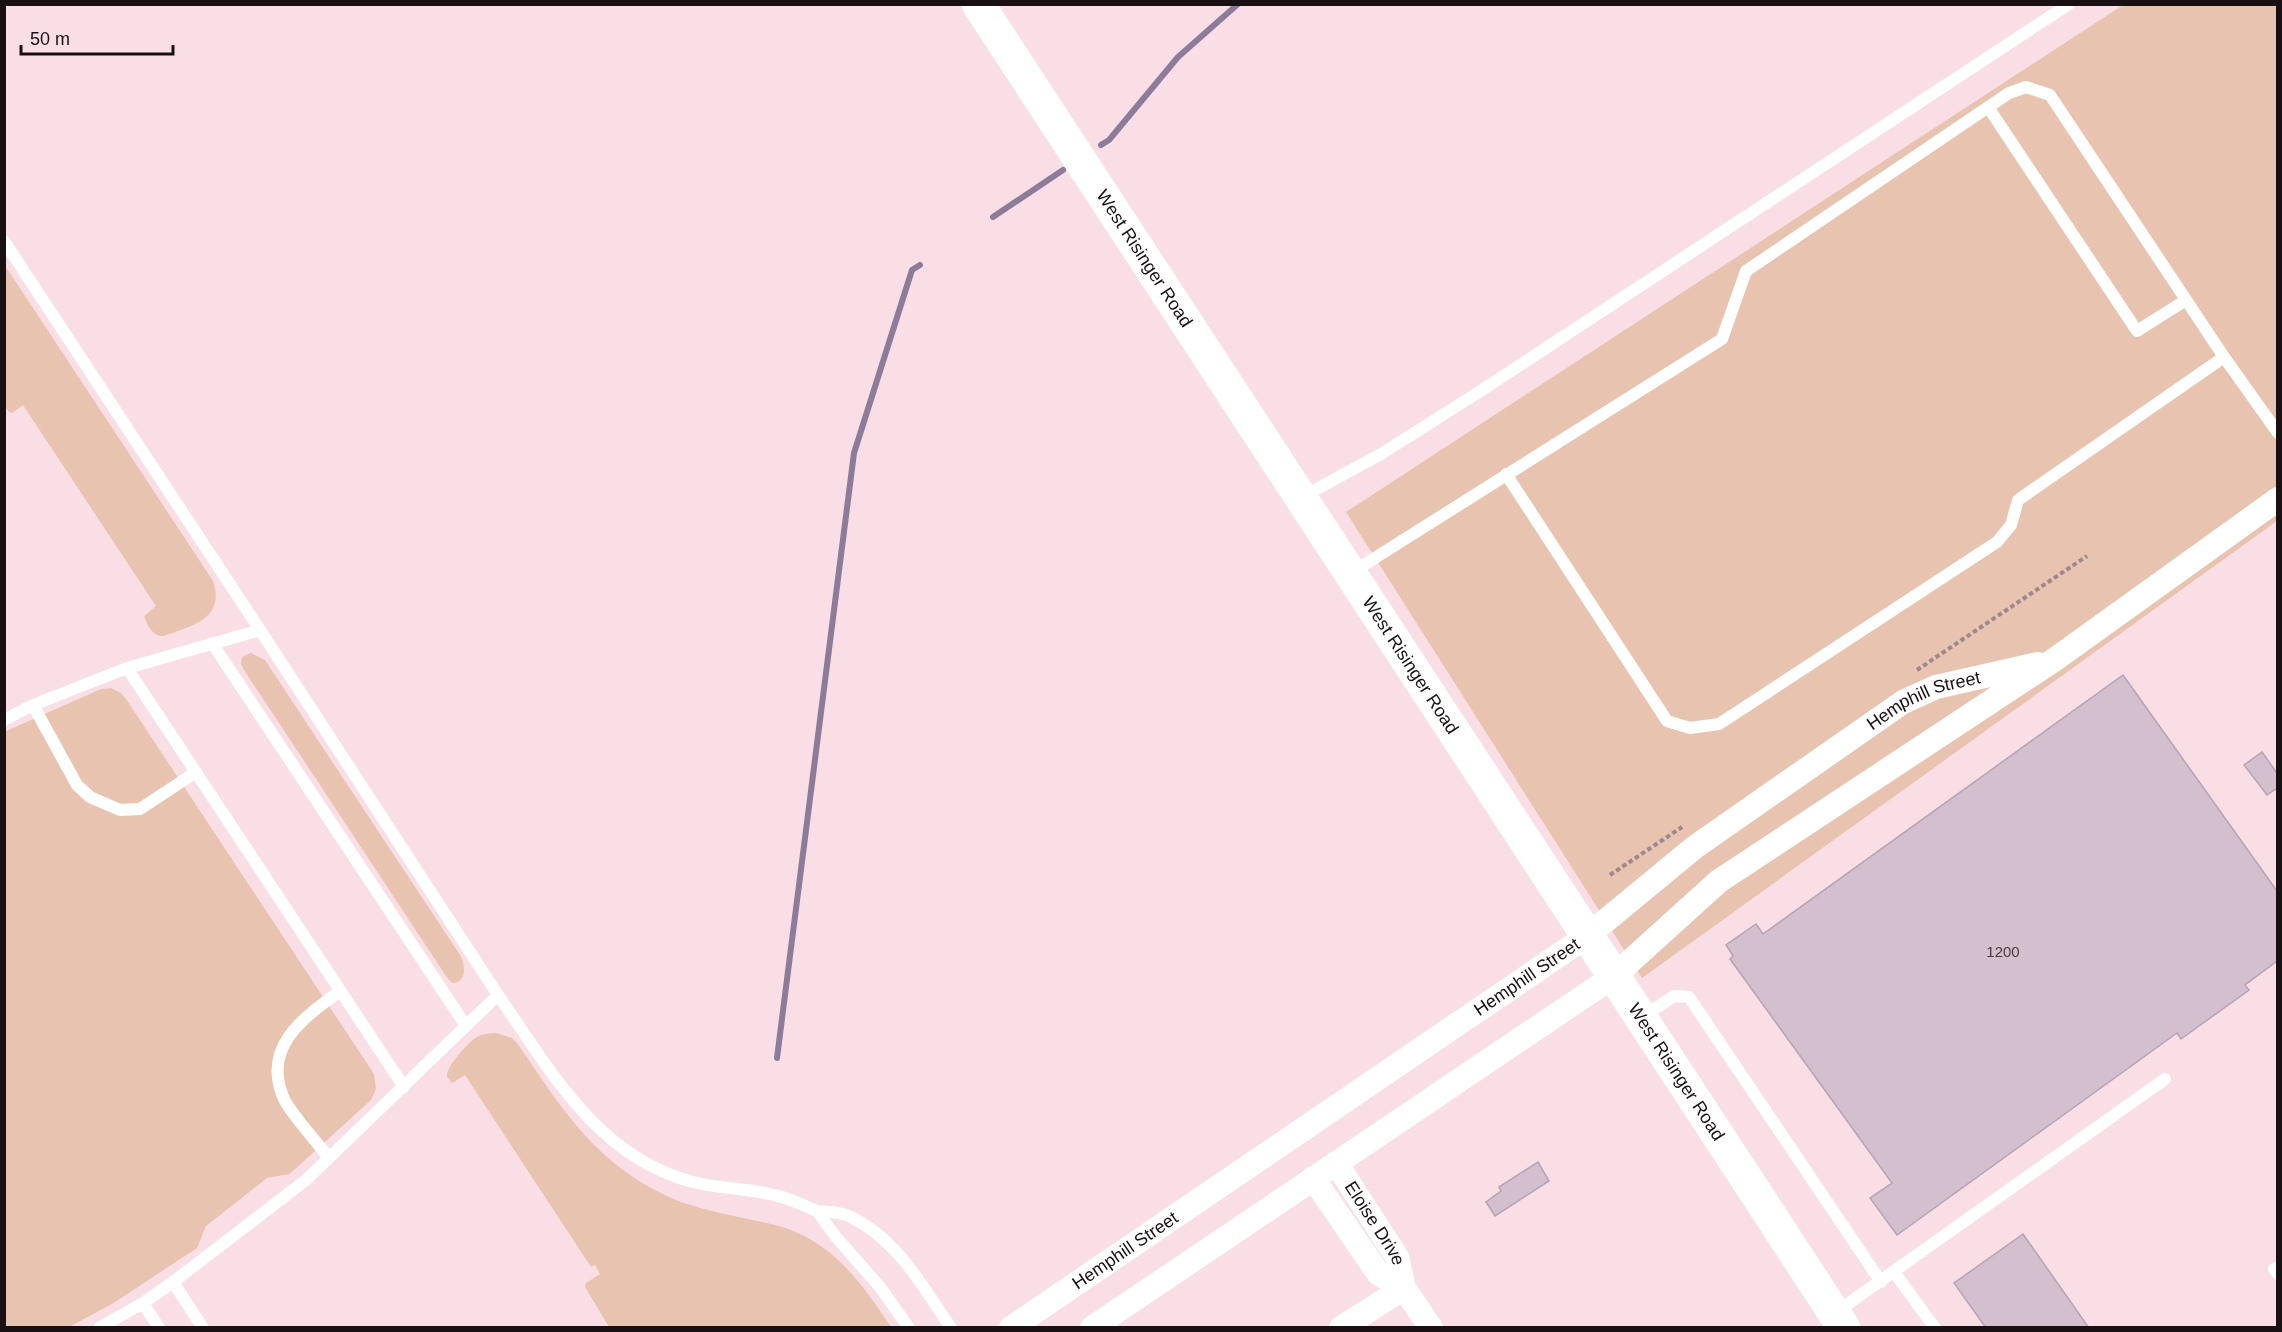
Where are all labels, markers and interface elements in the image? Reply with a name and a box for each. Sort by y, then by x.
scale bar [21,18,172,56]
text: 50 m [30,29,70,49]
street label: West Risinger Road [1092,186,1197,331]
street label: West Risinger Road [1358,593,1463,737]
street label: Hemphill Street [1863,667,1982,734]
street label: Hemphill Street [1470,934,1583,1020]
house number: 1200 [1986,943,2020,960]
street label: West Risinger Road [1624,1000,1729,1144]
street label: Eloise Drive [1341,1178,1409,1267]
street label: Hemphill Street [1069,1207,1182,1293]

